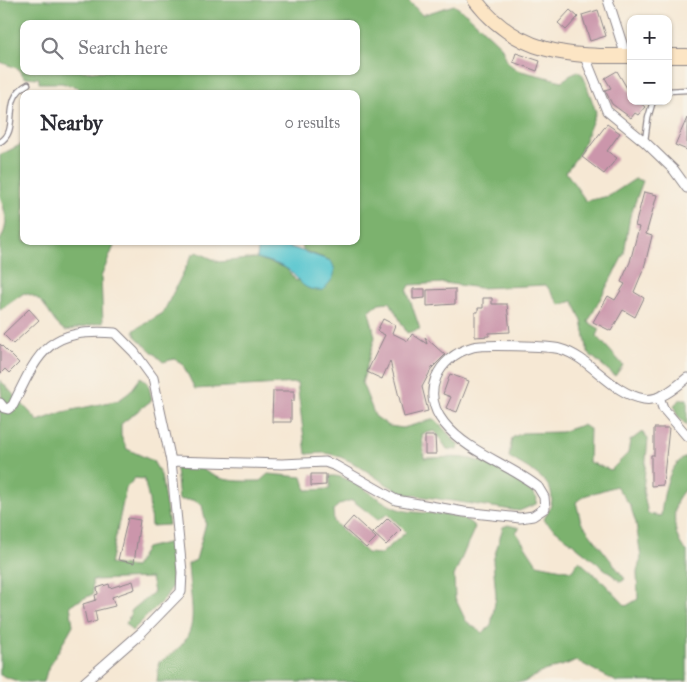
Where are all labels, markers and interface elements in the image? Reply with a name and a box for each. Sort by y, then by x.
map controls [627,15,672,105]
button: + [627,15,672,60]
search box [20,20,360,75]
icon: search [38,34,66,62]
text: Search here [78,36,168,59]
button: − [627,60,672,105]
text: Nearby [40,110,103,136]
text: 0 results [285,113,340,132]

